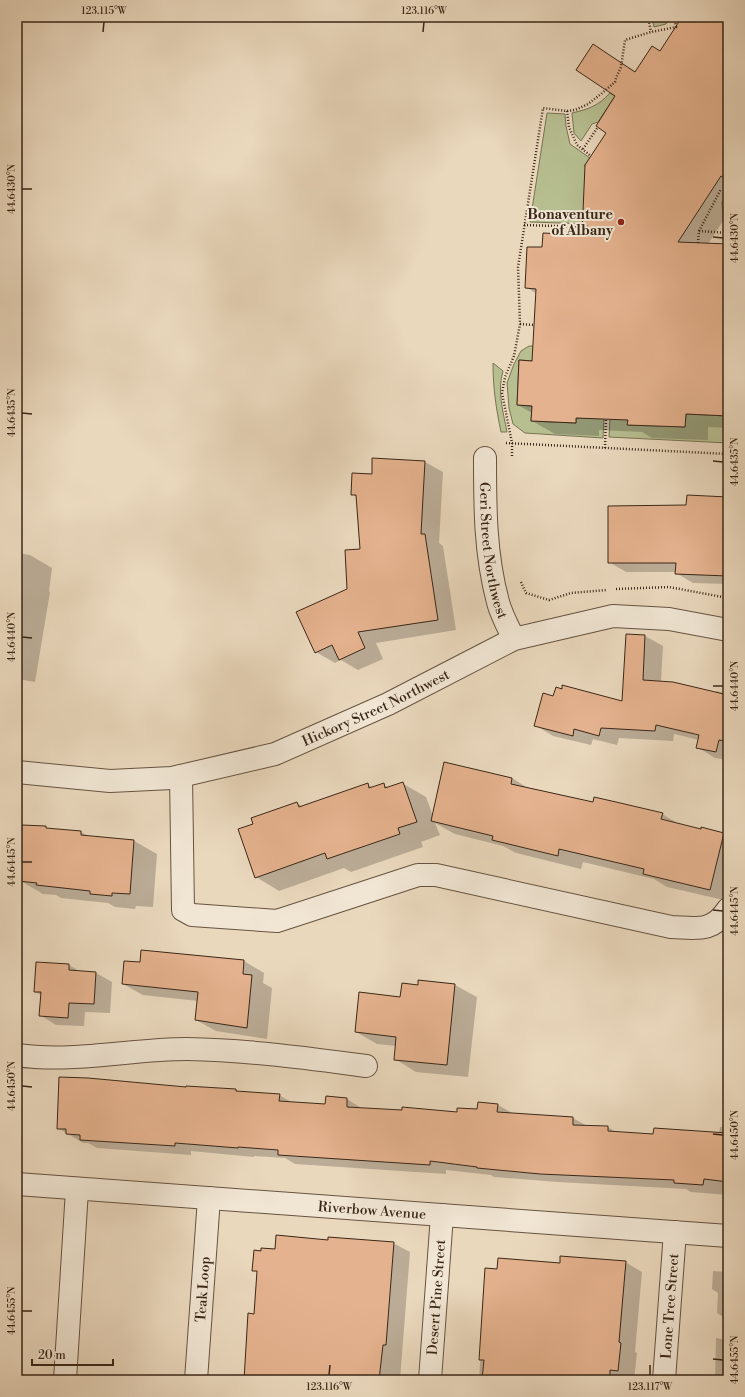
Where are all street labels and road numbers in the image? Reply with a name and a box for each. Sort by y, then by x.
street label: Geri Street Northwest [475,482,511,622]
street label: Hickory Street Northwest [299,666,453,751]
street label: Riverbow Avenue [317,1198,427,1224]
street label: Desert Pine Street [424,1239,450,1356]
street label: Lone Tree Street [658,1253,683,1360]
street label: Teak Loop [192,1256,215,1323]

